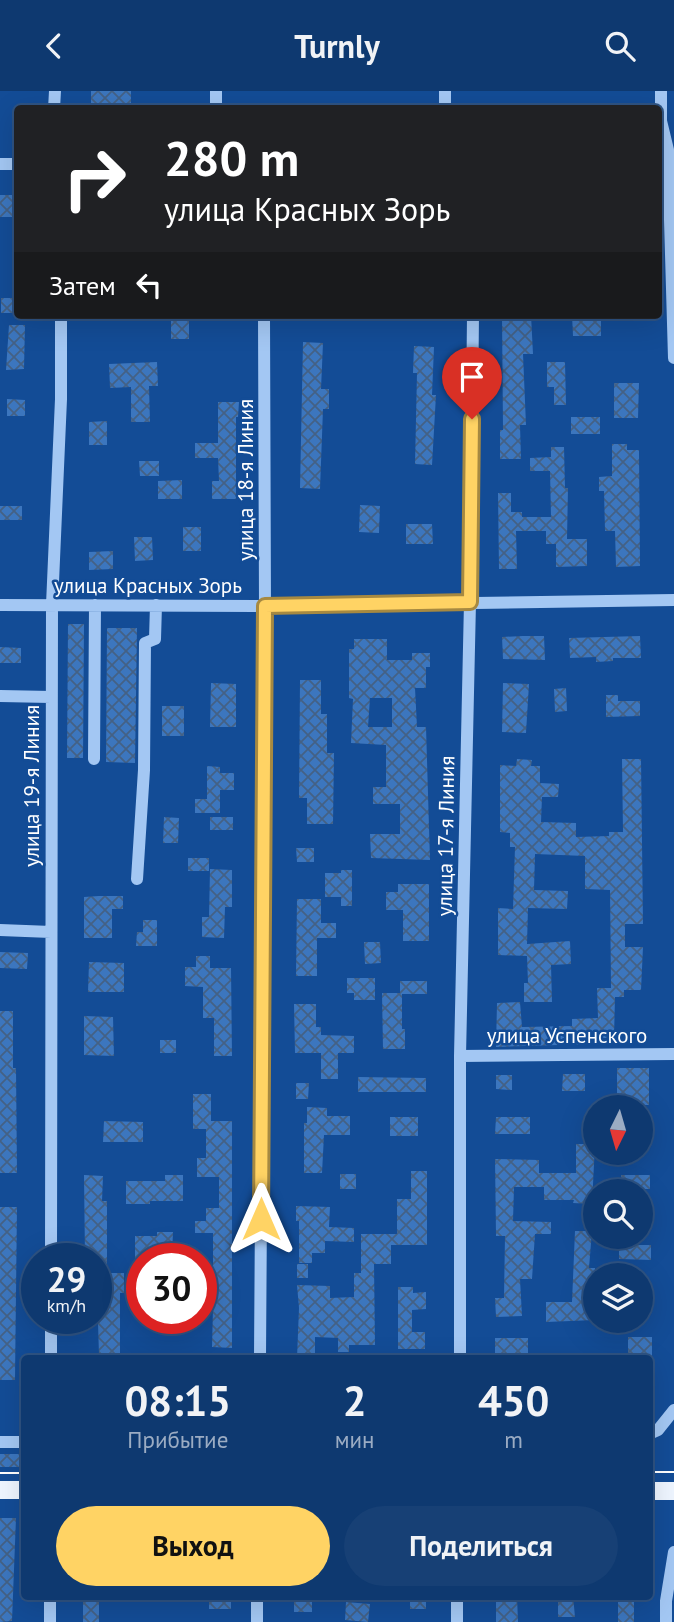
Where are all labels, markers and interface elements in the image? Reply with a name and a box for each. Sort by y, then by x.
text: Turnly [294,25,380,67]
icon: back [35,27,73,65]
icon: search [601,27,639,65]
text: 280 m [164,126,299,190]
icon: right [49,133,140,224]
text: улица Красных Зорь [164,188,450,230]
icon: left [130,266,168,304]
text: Затем [49,269,116,302]
pin [442,347,502,419]
icon: arrive [453,358,491,396]
street label: улица 18-я Линия [232,399,259,561]
street label: улица Красных Зорь [54,572,242,599]
street label: улица 19-я Линия [18,705,45,867]
street label: улица 17-я Линия [431,755,460,917]
street label: улица Успенского [487,1022,647,1049]
north arrow [583,1095,653,1165]
map controls [583,1095,653,1333]
button: search [583,1179,653,1249]
position arrow [224,1182,298,1256]
speed limit sign: 30 [126,1243,217,1334]
text: 29 [47,1256,86,1302]
button: layers [583,1263,653,1333]
text: km/h [47,1294,86,1317]
text: 08:15 [125,1373,231,1428]
text: 2 [343,1373,366,1428]
text: 450 [478,1373,549,1428]
text: Прибытие [127,1425,228,1454]
text: мин [335,1425,374,1454]
text: m [504,1425,523,1454]
button: Выход [56,1506,330,1586]
button: Поделиться [344,1506,618,1586]

